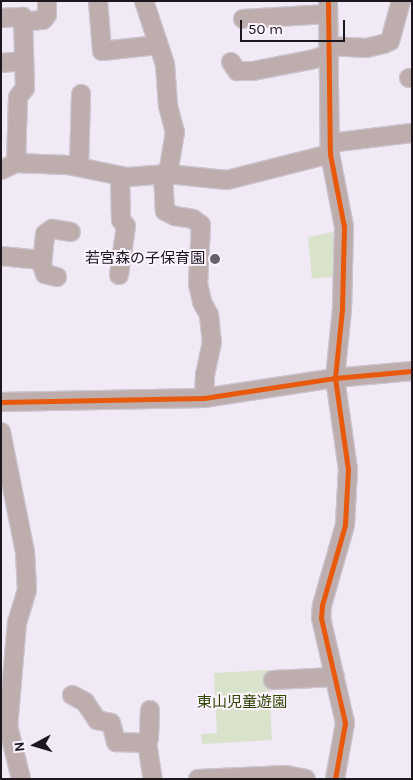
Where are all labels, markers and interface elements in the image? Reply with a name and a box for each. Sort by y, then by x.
scale bar [243,10,348,42]
text: 50 m [248,20,283,38]
place label: 若宮森の子保育園 [85,250,205,268]
marker: 若宮森の子保育園 [209,253,221,265]
park label: 東山児童遊園 [197,694,287,712]
north arrow [10,720,60,770]
text: N [11,741,29,753]

